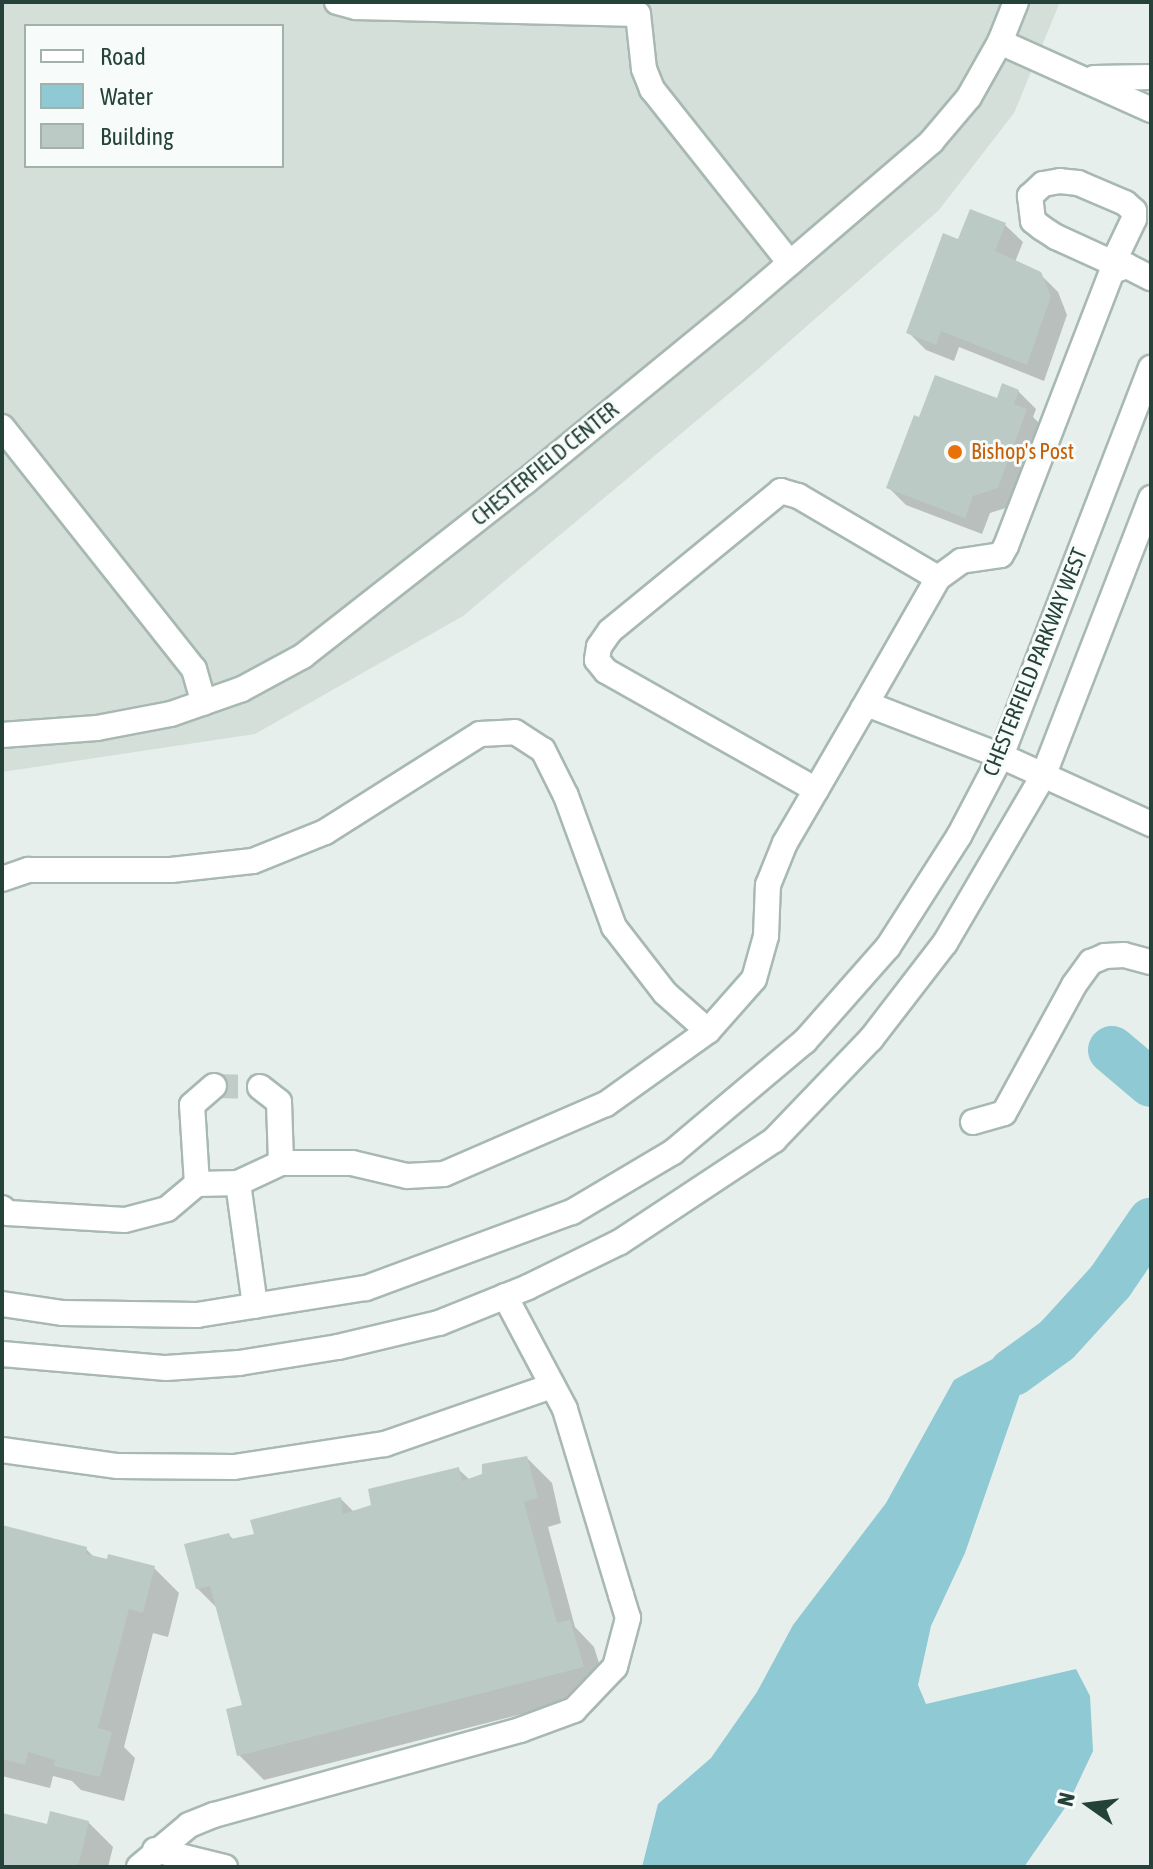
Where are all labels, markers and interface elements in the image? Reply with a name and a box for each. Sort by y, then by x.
legend [24,24,284,168]
text: Road [100,43,146,70]
text: Water [100,83,153,110]
text: Building [100,123,173,150]
street label: CHESTERFIELD CENTER [466,397,624,531]
place label: Bishop's Post [971,439,1074,465]
marker: Bishop's Post [946,443,964,461]
street label: CHESTERFIELD PARKWAY WEST [977,544,1093,780]
north arrow [1049,1765,1129,1845]
text: N [1052,1790,1080,1809]

